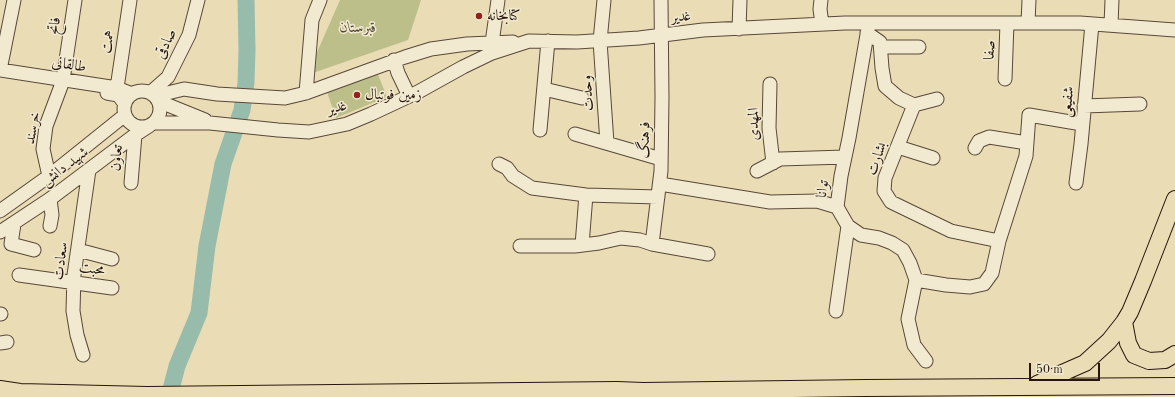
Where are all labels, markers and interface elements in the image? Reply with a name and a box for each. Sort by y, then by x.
place label: کتابخانه [487,7,521,25]
street label: غدیر [670,7,692,27]
marker: کتابخانه [474,11,484,21]
street label: فاتح [45,16,65,36]
park label: قبرستان [340,19,376,37]
street label: صادقی [151,26,181,62]
street label: همت [97,29,119,55]
street label: صفا [981,40,999,60]
street label: طالقانی [50,53,88,77]
street label: وحدت [578,74,598,112]
place label: زمین فوتبال [365,86,422,104]
street label: شفیعی [1058,86,1078,118]
marker: زمین فوتبال [352,90,362,100]
street label: غدیر [325,97,349,119]
street label: المهدی [745,107,763,141]
street label: خرسند [21,110,45,146]
street label: فرهنگ [636,121,654,159]
street label: بشارت [863,140,891,178]
street label: شهید دانش [38,143,92,191]
street label: تعاون [107,144,127,172]
street label: توانا [813,179,833,199]
street label: سعادت [50,241,72,281]
street label: محبت [78,258,106,280]
scale bar [1031,355,1102,381]
text: 50 m [1036,364,1063,376]

